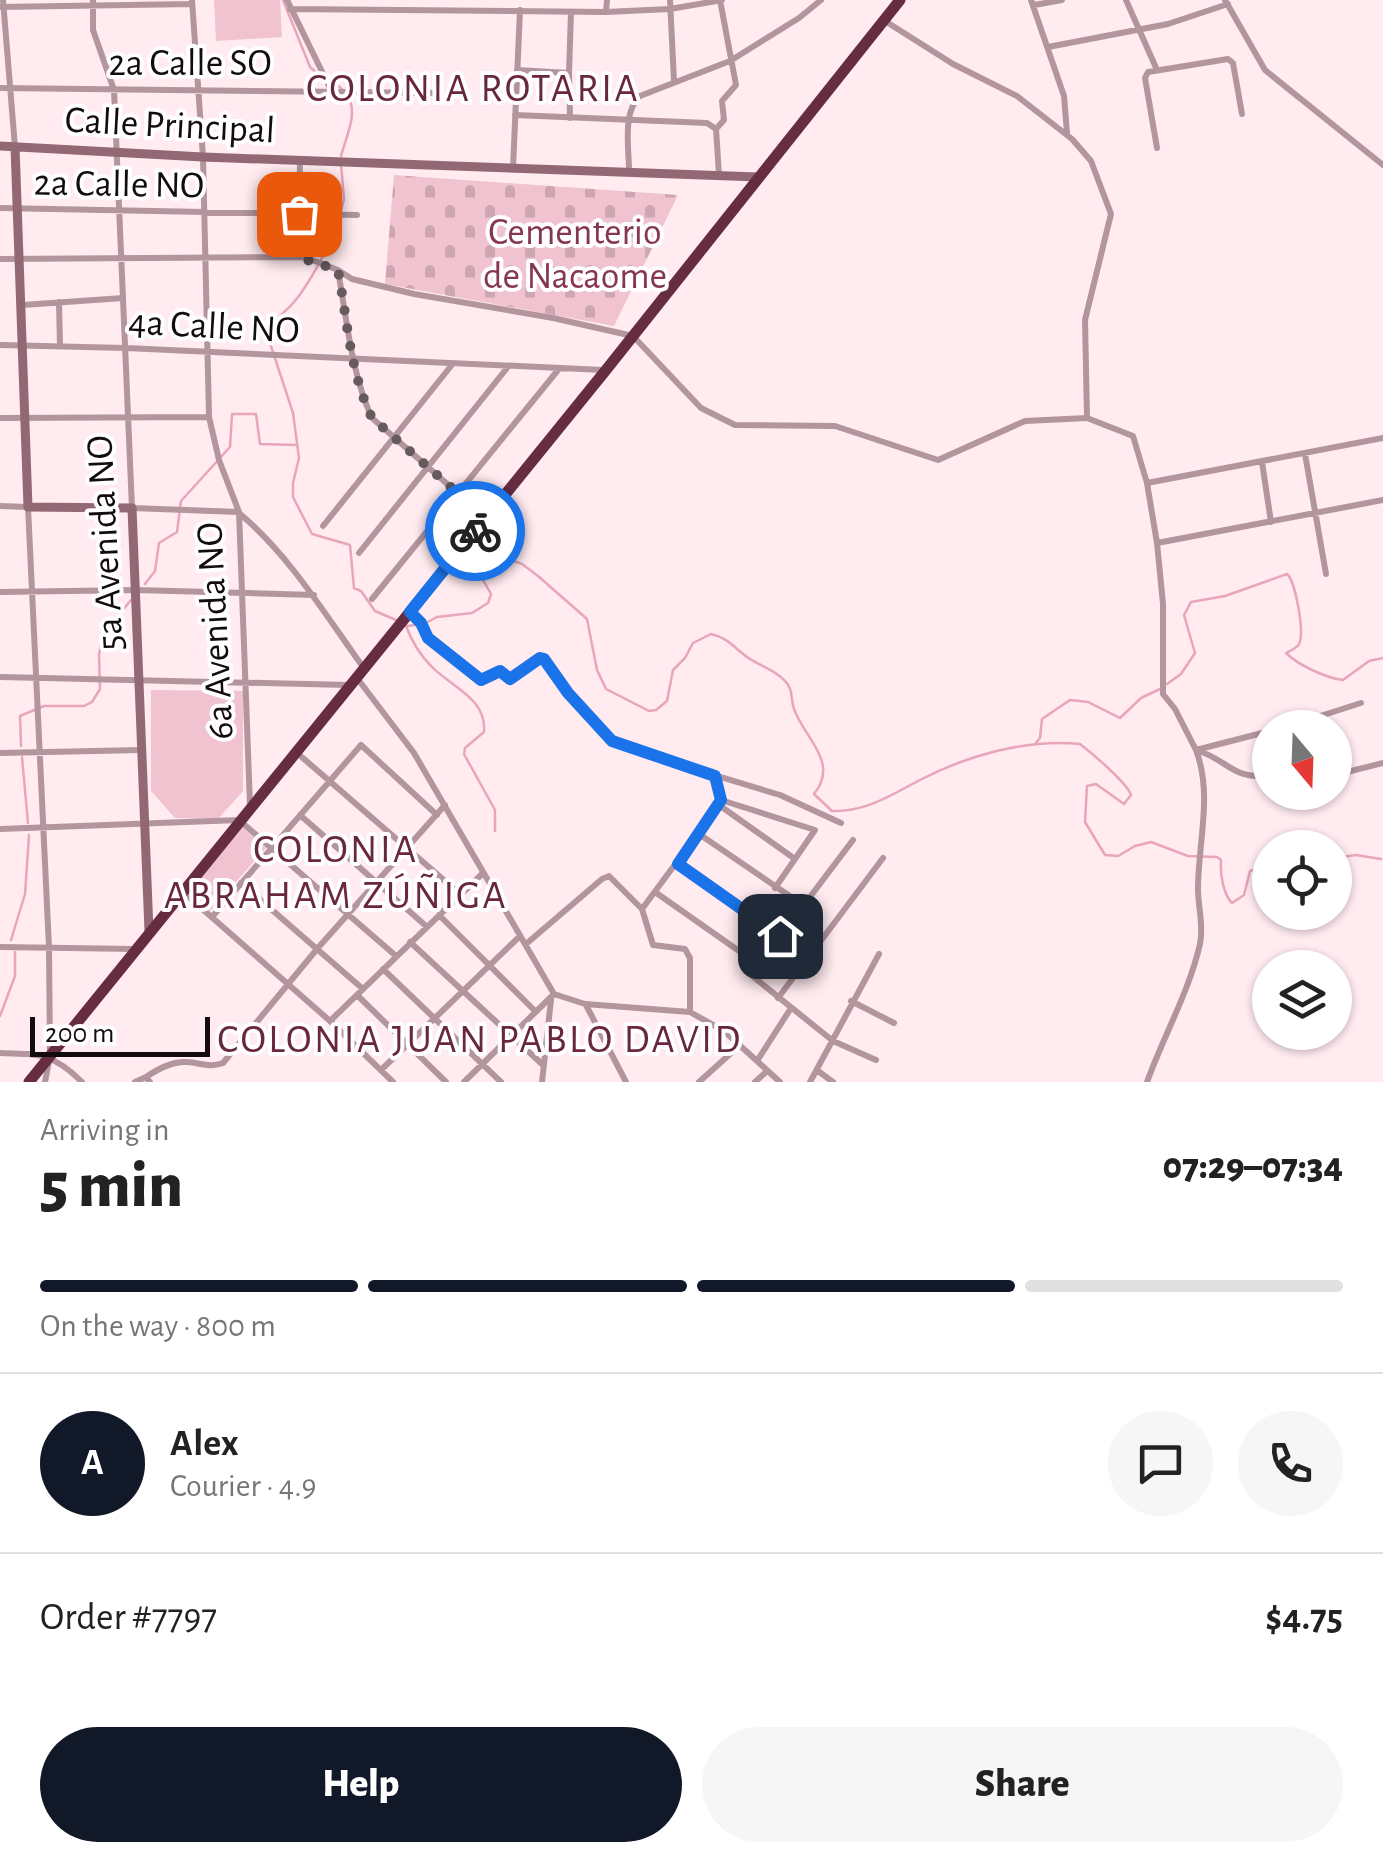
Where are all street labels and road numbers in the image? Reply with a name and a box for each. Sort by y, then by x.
street label: 2a Calle SO [108,45,272,83]
street label: Calle Principal [64,102,276,150]
street label: 2a Calle NO [33,165,205,205]
street label: 4a Calle NO [127,304,300,350]
street label: 5a Avenida NO [81,434,131,652]
street label: 6a Avenida NO [191,521,241,741]

